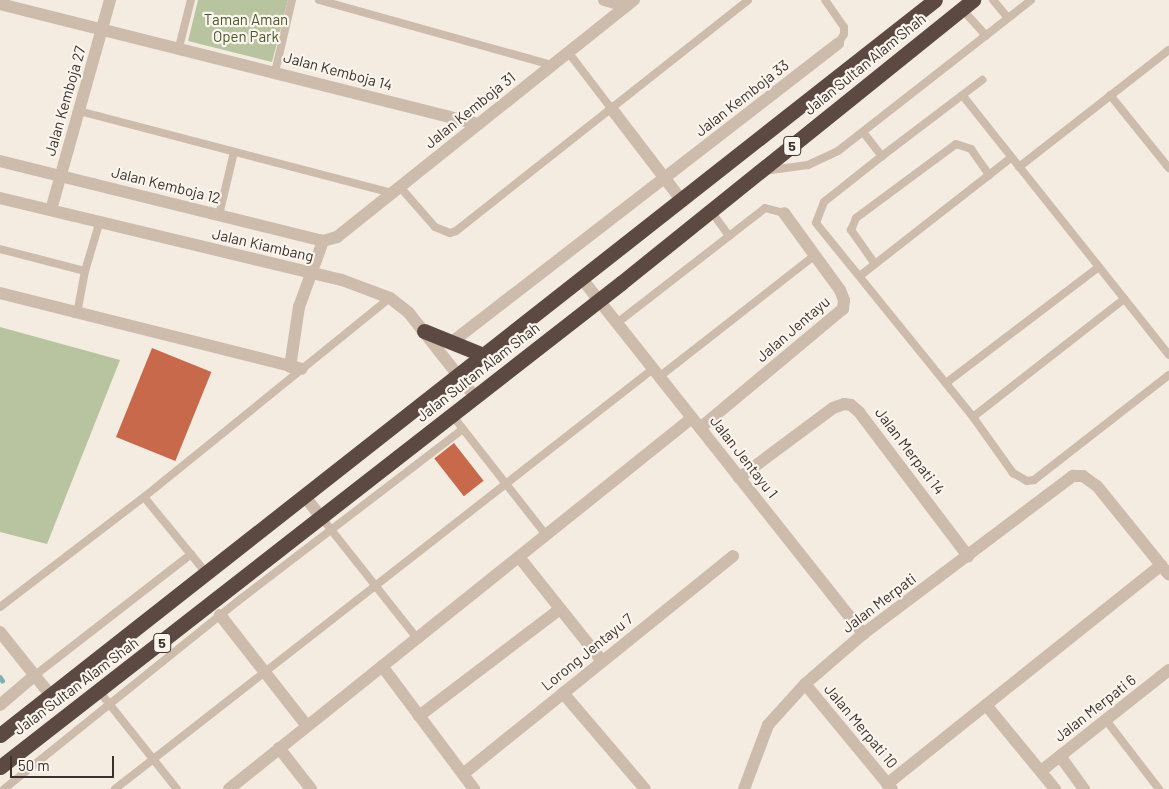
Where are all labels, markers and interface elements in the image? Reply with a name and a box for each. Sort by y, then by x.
street label: Jalan Sultan Alam Shah [801,9,929,119]
park label: Taman Aman Open Park [204,10,288,45]
street label: Jalan Kemboja 27 [41,44,89,158]
street label: Jalan Kemboja 14 [282,48,394,94]
street label: Jalan Kemboja 33 [692,56,792,140]
street label: Jalan Kemboja 31 [421,68,519,152]
road number: 5 [782,134,802,158]
street label: Jalan Kemboja 12 [110,163,222,207]
street label: Jalan Kiambang [211,225,315,265]
street label: Jalan Jentayu [753,292,833,366]
street label: Jalan Sultan Alam Shah [413,318,543,426]
street label: Jalan Merpati 14 [871,404,949,498]
street label: Jalan Jentayu 1 [706,412,782,502]
street label: Jalan Merpati [838,569,920,637]
street label: Lorong Jentayu 7 [538,610,636,694]
road number: 5 [152,632,172,654]
street label: Jalan Sultan Alam Shah [10,633,142,739]
street label: Jalan Merpati 6 [1051,671,1139,745]
street label: Jalan Merpati 10 [820,680,902,772]
scale bar [12,746,116,778]
text: 50 m [18,756,50,774]

